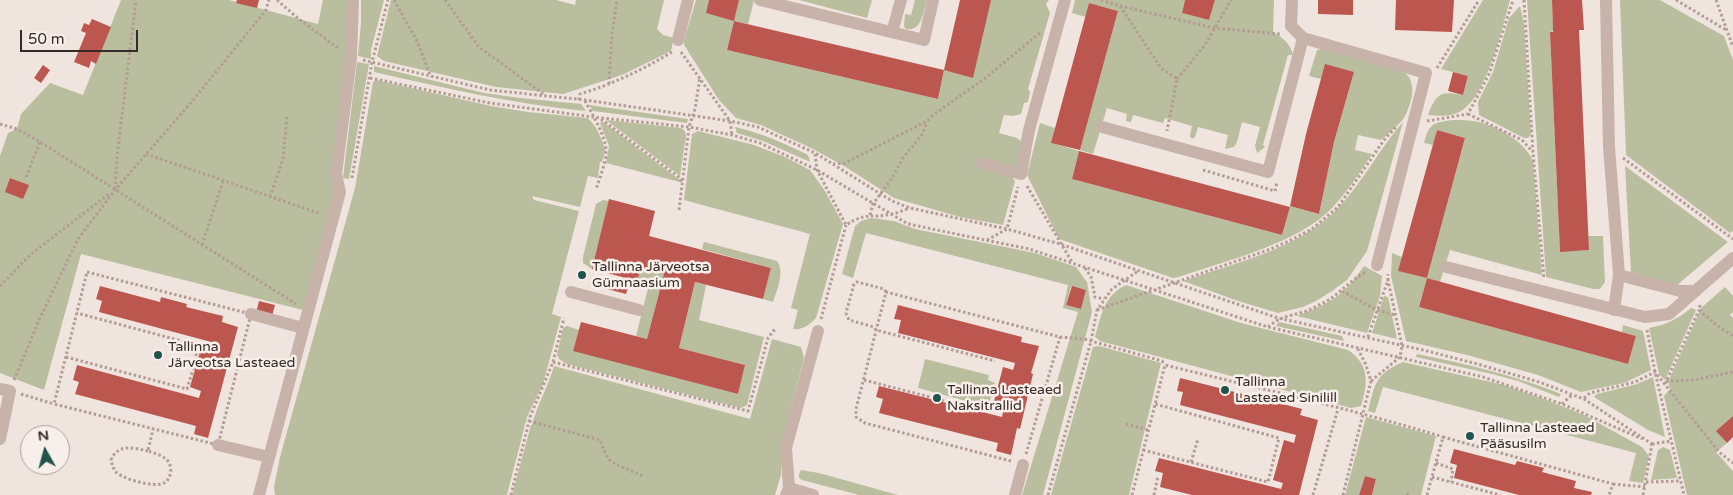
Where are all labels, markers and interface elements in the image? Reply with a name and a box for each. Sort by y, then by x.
scale bar [22,20,140,52]
text: 50 m [28,30,65,48]
place label: Tallinna Järveotsa Gümnaasium [592,259,710,292]
marker: Tallinna Järveotsa Gümnaasium [576,269,588,281]
place label: Tallinna Järveotsa Lasteaed [168,339,295,372]
marker: Tallinna Järveotsa Lasteaed [152,349,164,361]
place label: Tallinna Lasteaed Sinilill [1235,374,1337,407]
place label: Tallinna Lasteaed Naksitrallid [947,382,1062,414]
marker: Tallinna Lasteaed Sinilill [1219,384,1231,396]
marker: Tallinna Lasteaed Naksitrallid [931,392,943,404]
place label: Tallinna Lasteaed Pääsusilm [1480,420,1595,452]
north arrow [20,425,70,475]
text: N [37,426,50,445]
marker: Tallinna Lasteaed Pääsusilm [1464,430,1476,442]

